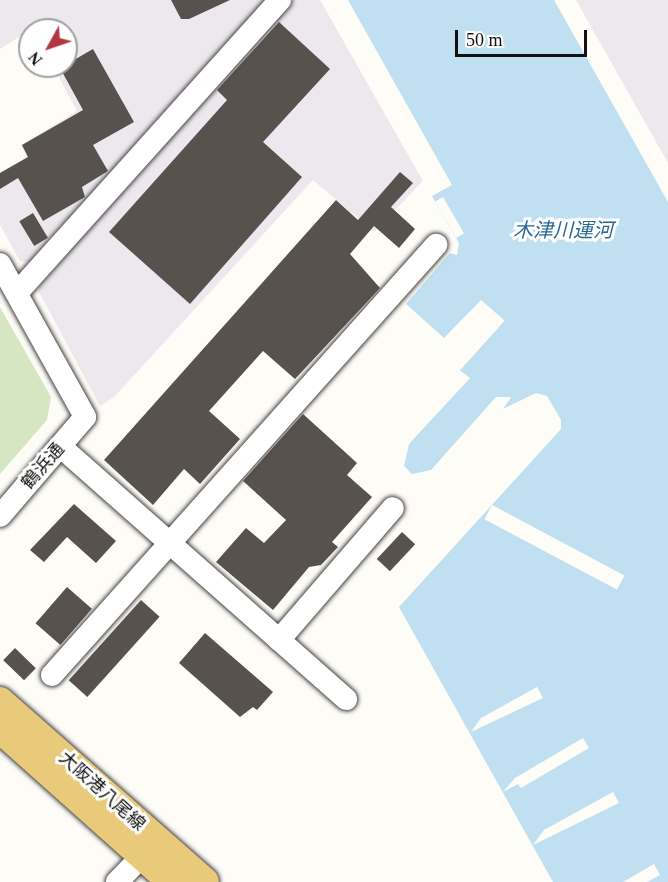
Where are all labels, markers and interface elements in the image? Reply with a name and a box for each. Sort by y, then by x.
north arrow [18,18,78,78]
scale bar [458,18,590,56]
text: 50 m [466,30,503,50]
text: N [25,49,46,68]
water label: 木津川運河 [513,218,613,242]
street label: 鶴浜通 [17,439,69,493]
street label: 大阪港八尾線 [55,747,149,835]

